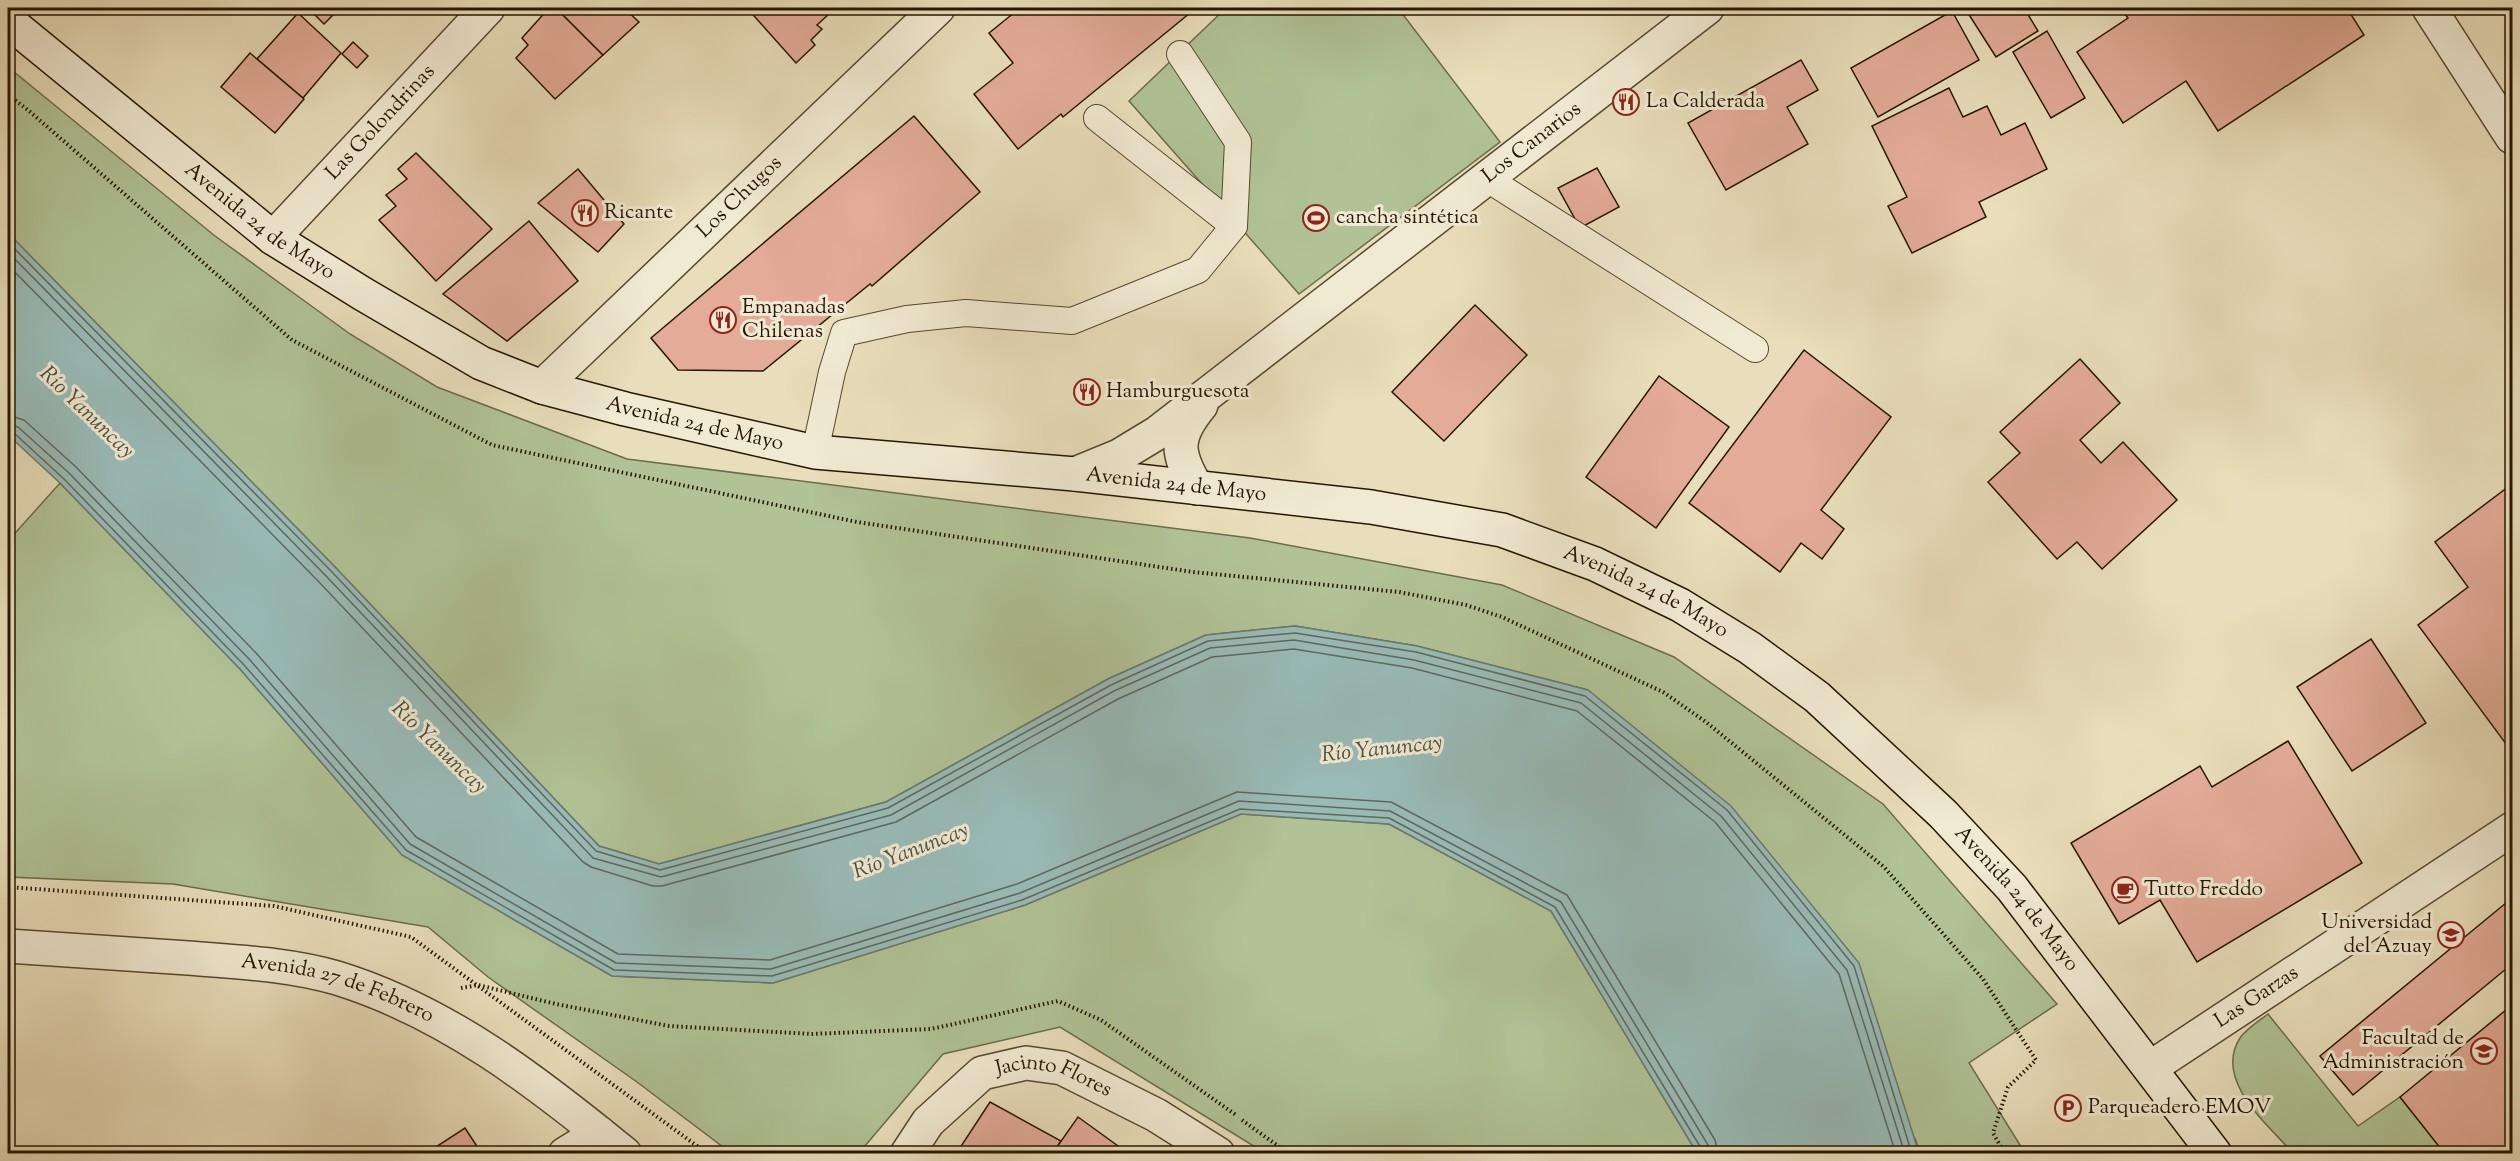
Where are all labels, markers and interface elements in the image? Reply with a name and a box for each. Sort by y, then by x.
street label: Las Golondrinas [319,58,443,187]
restaurant icon: La Calderada [1611,87,1641,117]
place label: La Calderada [1646,87,1765,117]
street label: Los Canarios [1476,95,1588,191]
street label: Los Chugos [691,149,789,246]
street label: Avenida 24 de Mayo [177,156,341,288]
restaurant icon: Ricante [570,198,600,228]
place label: Ricante [604,198,673,228]
sports icon: cancha sintética [1301,203,1331,233]
place label: cancha sintética [1336,203,1479,233]
place label: Empanadas Chilenas [742,293,845,347]
restaurant icon: Empanadas Chilenas [708,305,738,335]
water label: Río Yanuncay [31,359,141,467]
restaurant icon: Hamburguesota [1072,377,1102,407]
place label: Hamburguesota [1106,377,1250,407]
street label: Avenida 24 de Mayo [602,390,786,459]
street label: Avenida 24 de Mayo [1084,460,1268,510]
street label: Avenida 24 de Mayo [1559,539,1734,646]
water label: Río Yanuncay [383,694,493,802]
water label: Río Yanuncay [1320,728,1444,772]
water label: Río Yanuncay [849,815,973,889]
street label: Avenida 24 de Mayo [1947,820,2086,978]
cafe icon: Tutto Freddo [2110,875,2140,905]
place label: Tutto Freddo [2144,875,2263,905]
place label: Universidad del Azuay [2321,908,2433,962]
school or university icon: Universidad del Azuay [2436,920,2466,950]
street label: Avenida 27 de Febrero [240,947,439,1031]
street label: Las Garzas [2209,959,2305,1036]
place label: Facultad de Administración [2322,1024,2464,1078]
school or university icon: Facultad de Administración [2469,1036,2499,1066]
street label: Jacinto Flores [992,1048,1117,1106]
parking icon: Parqueadero EMOV [2053,1093,2083,1123]
place label: Parqueadero EMOV [2088,1093,2271,1123]

